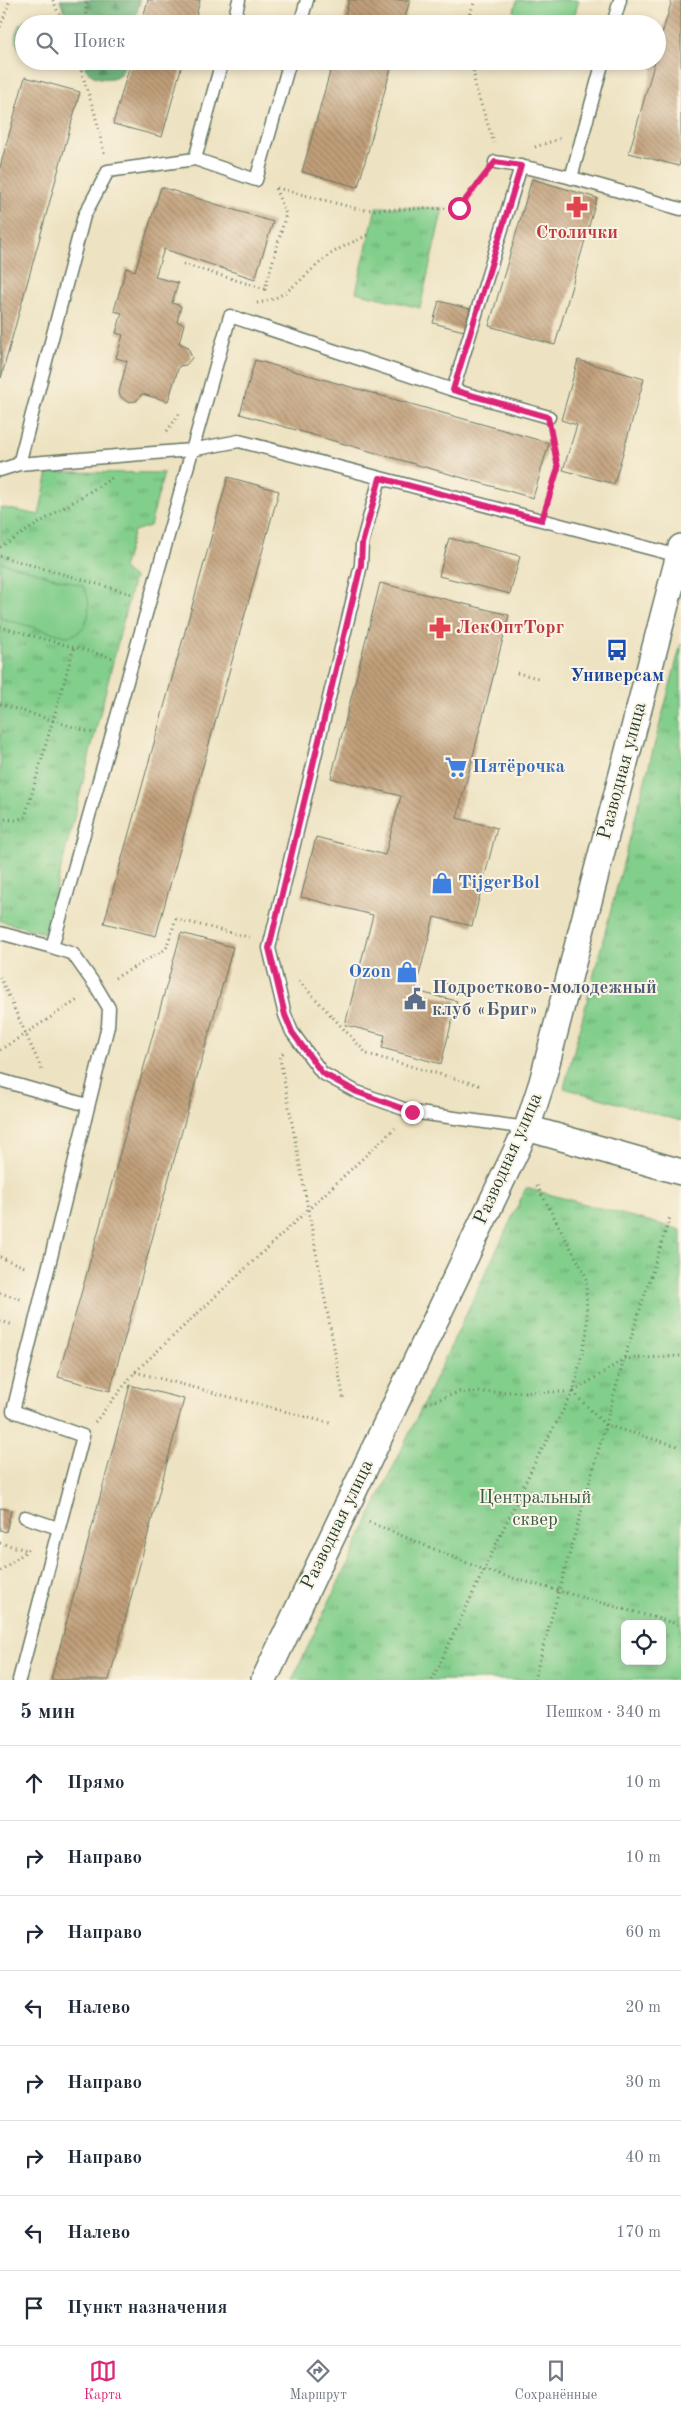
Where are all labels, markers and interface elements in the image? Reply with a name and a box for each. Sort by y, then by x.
search box [15,15,666,70]
icon: search [33,29,61,57]
text: Поиск [73,33,125,52]
pharmacy icon: Столички [564,194,590,220]
route start [448,197,471,220]
place label: Столички [536,224,618,243]
pharmacy icon: ЛекОптТорг [427,615,453,641]
place label: ЛекОптТорг [456,619,564,638]
bus stop icon: Универсам [604,637,630,663]
place label: Универсам [570,667,664,686]
street label: Разводная улица [596,700,651,842]
supermarket icon: Пятёрочка [443,754,469,780]
place label: Пятёрочка [472,758,566,777]
shop icon: TijgerBol [429,870,455,896]
place label: TijgerBol [458,874,540,893]
shop icon: Ozon [394,959,420,985]
place label: Ozon [349,963,391,982]
place label: Подростково-молодежный клуб «Бриг» [432,979,657,1020]
public building icon: Подростково-молодежный клуб «Бриг» [402,986,428,1012]
street label: Разводная улица [472,1090,547,1227]
route end [401,1101,424,1124]
street label: Разводная улица [298,1457,378,1593]
park label: Центральный сквер [478,1489,592,1530]
map controls [621,1620,666,1665]
button: locate [621,1620,666,1665]
text: 5 мин [20,1702,75,1723]
text: Пешком · 340 m [545,1705,661,1721]
icon: ahead [20,1769,48,1797]
text: Прямо [67,1774,125,1793]
text: 10 m [625,1775,661,1791]
icon: right [20,1844,48,1872]
text: Направо [67,1849,142,1868]
text: 10 m [625,1850,661,1866]
icon: right [20,1919,48,1947]
text: Направо [67,1924,142,1943]
text: 60 m [625,1925,661,1941]
icon: left [20,1994,48,2022]
text: Налево [67,1999,130,2018]
text: 20 m [625,2000,661,2016]
icon: right [20,2069,48,2097]
text: Направо [67,2074,142,2093]
text: 30 m [625,2075,661,2091]
icon: right [20,2144,48,2172]
text: Направо [67,2149,142,2168]
text: 40 m [625,2150,661,2166]
icon: left [20,2219,48,2247]
text: Налево [67,2224,130,2243]
text: 170 m [616,2225,661,2241]
icon: arrive [20,2294,48,2322]
text: Пункт назначения [67,2299,227,2318]
tab: Карта [84,2357,122,2404]
tab: Маршрут [289,2357,347,2404]
tab: Сохранённые [515,2357,597,2404]

